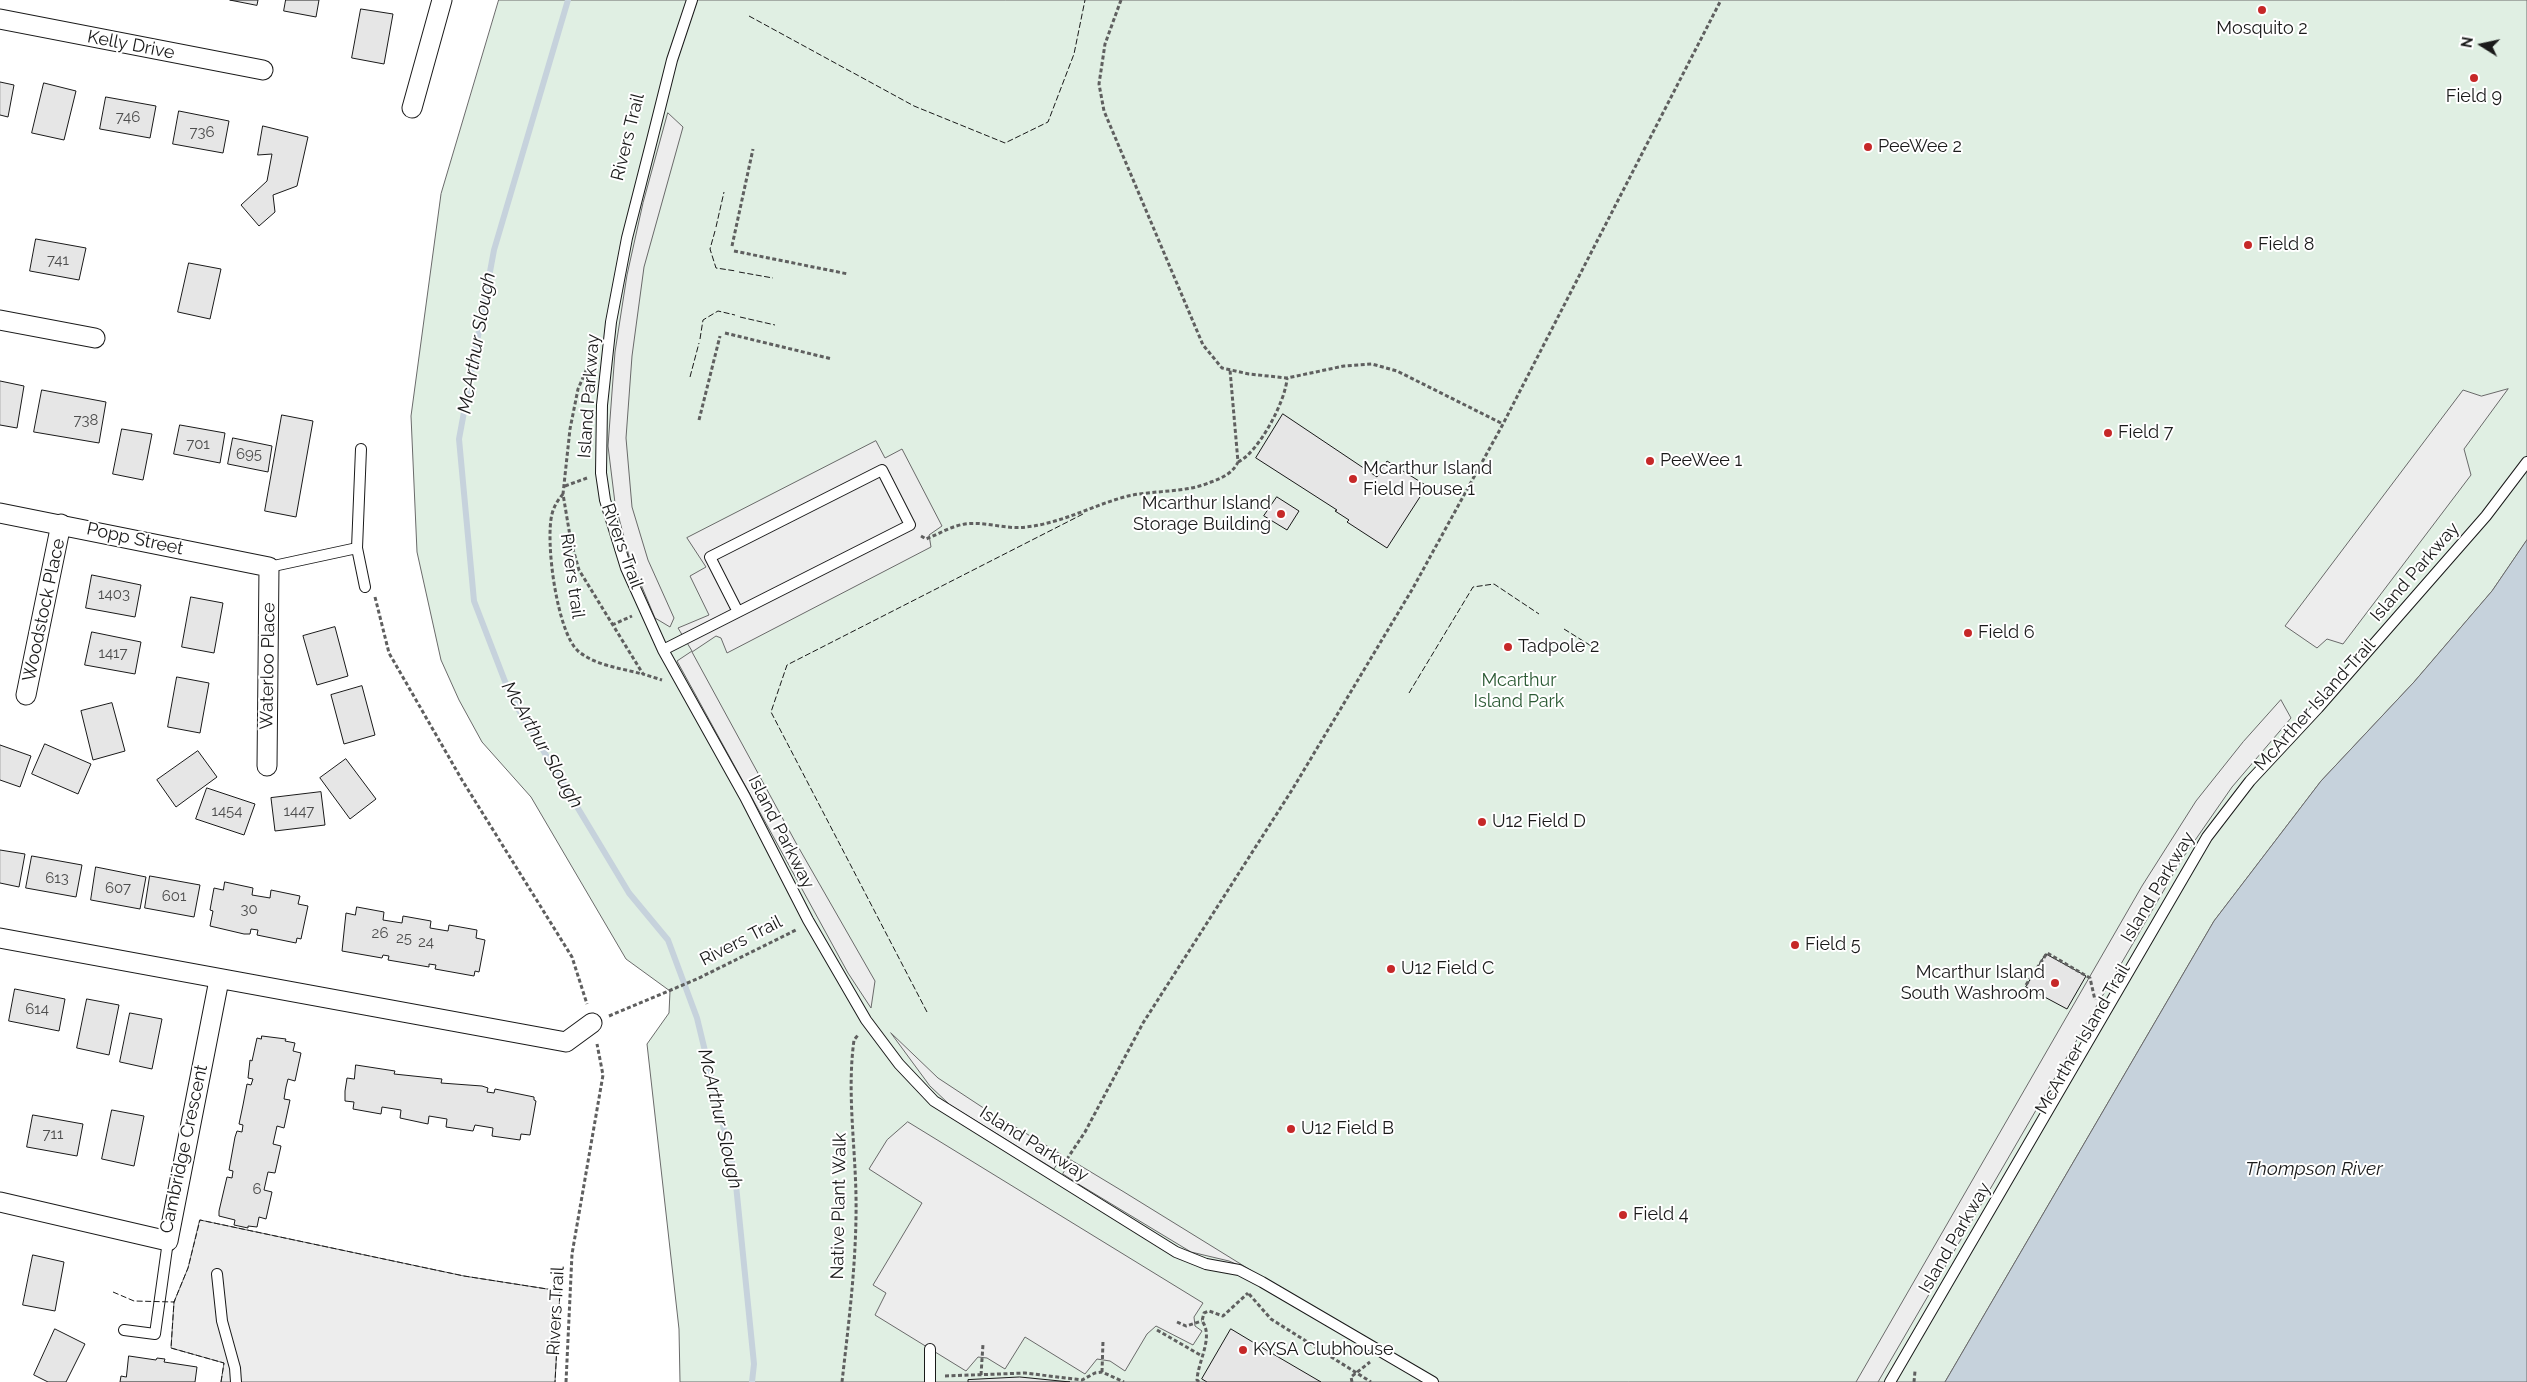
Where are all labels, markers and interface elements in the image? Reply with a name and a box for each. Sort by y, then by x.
marker: Mosquito 2 [2256,4,2268,16]
place label: Mosquito 2 [2216,18,2308,40]
north arrow [2457,20,2507,70]
street label: Kelly Drive [86,26,176,64]
text: N [2458,36,2476,49]
marker: Field 9 [2468,72,2480,84]
place label: Field 9 [2446,86,2502,108]
street label: Rivers Trail [607,91,649,183]
house number: 746 [116,108,140,126]
house number: 736 [189,123,215,141]
place label: PeeWee 2 [1878,136,1962,158]
marker: PeeWee 2 [1862,141,1874,153]
place label: Field 8 [2258,234,2314,256]
marker: Field 8 [2242,239,2254,251]
house number: 741 [47,251,69,269]
water label: McArthur Slough [453,271,501,415]
street label: Island Parkway [574,333,604,459]
house number: 738 [74,411,98,429]
place label: Field 7 [2118,422,2173,444]
marker: Field 7 [2102,427,2114,439]
house number: 701 [186,435,210,453]
house number: 695 [236,445,262,463]
place label: PeeWee 1 [1660,450,1742,472]
marker: PeeWee 1 [1644,455,1656,467]
place label: Mcarthur Island Field House 1 [1363,458,1492,500]
marker: Mcarthur Island Field House 1 [1347,473,1359,485]
place label: Mcarthur Island Storage Building [1133,493,1271,536]
street label: Rivers Trail [597,500,647,592]
marker: Mcarthur Island Storage Building [1275,508,1287,520]
street label: Popp Street [85,518,185,560]
street label: Island Parkway [2366,518,2464,626]
street label: Rivers trail [555,532,589,620]
street label: Woodstock Place [18,536,70,684]
house number: 1403 [98,585,130,603]
street label: Waterloo Place [256,602,280,730]
place label: Field 6 [1978,622,2035,644]
marker: Field 6 [1962,627,1974,639]
street label: McArther Island Trail [2250,635,2380,775]
place label: Tadpole 2 [1518,636,1599,658]
marker: Tadpole 2 [1502,641,1514,653]
house number: 1417 [99,644,127,662]
park label: Mcarthur Island Park [1474,670,1564,712]
water label: McArthur Slough [496,677,588,813]
street label: Island Parkway [743,772,819,892]
house number: 1454 [212,802,242,820]
house number: 1447 [284,802,314,820]
place label: U12 Field D [1492,811,1586,833]
marker: U12 Field D [1476,816,1488,828]
street label: Island Parkway [2117,828,2199,946]
house number: 613 [45,869,69,887]
house number: 607 [105,879,131,897]
house number: 601 [162,887,186,905]
house number: 30 [240,900,258,918]
street label: Rivers Trail [696,911,786,971]
house number: 26 [372,924,388,942]
house number: 25 [396,929,412,947]
house number: 24 [418,933,434,951]
place label: Field 5 [1805,934,1861,956]
marker: Field 5 [1789,939,1801,951]
place label: U12 Field C [1401,958,1494,980]
street label: McArther Island Trail [2031,960,2135,1118]
place label: Mcarthur Island South Washroom [1901,962,2045,1004]
marker: U12 Field C [1385,963,1397,975]
marker: Mcarthur Island South Washroom [2049,977,2061,989]
house number: 614 [25,1000,49,1018]
water label: McArthur Slough [693,1047,747,1191]
street label: Cambridge Crescent [156,1063,212,1235]
street label: Island Parkway [975,1102,1093,1186]
place label: U12 Field B [1301,1118,1394,1140]
marker: U12 Field B [1285,1123,1297,1135]
house number: 711 [43,1125,63,1143]
street label: Native Plant Walk [827,1132,851,1280]
water label: Thompson River [2245,1158,2383,1180]
street label: Island Parkway [1915,1179,1995,1297]
house number: 6 [252,1180,262,1198]
place label: Field 4 [1633,1204,1689,1226]
marker: Field 4 [1617,1209,1629,1221]
street label: Rivers Trail [543,1266,569,1356]
place label: KYSA Clubhouse [1253,1339,1393,1361]
marker: KYSA Clubhouse [1237,1344,1249,1356]

